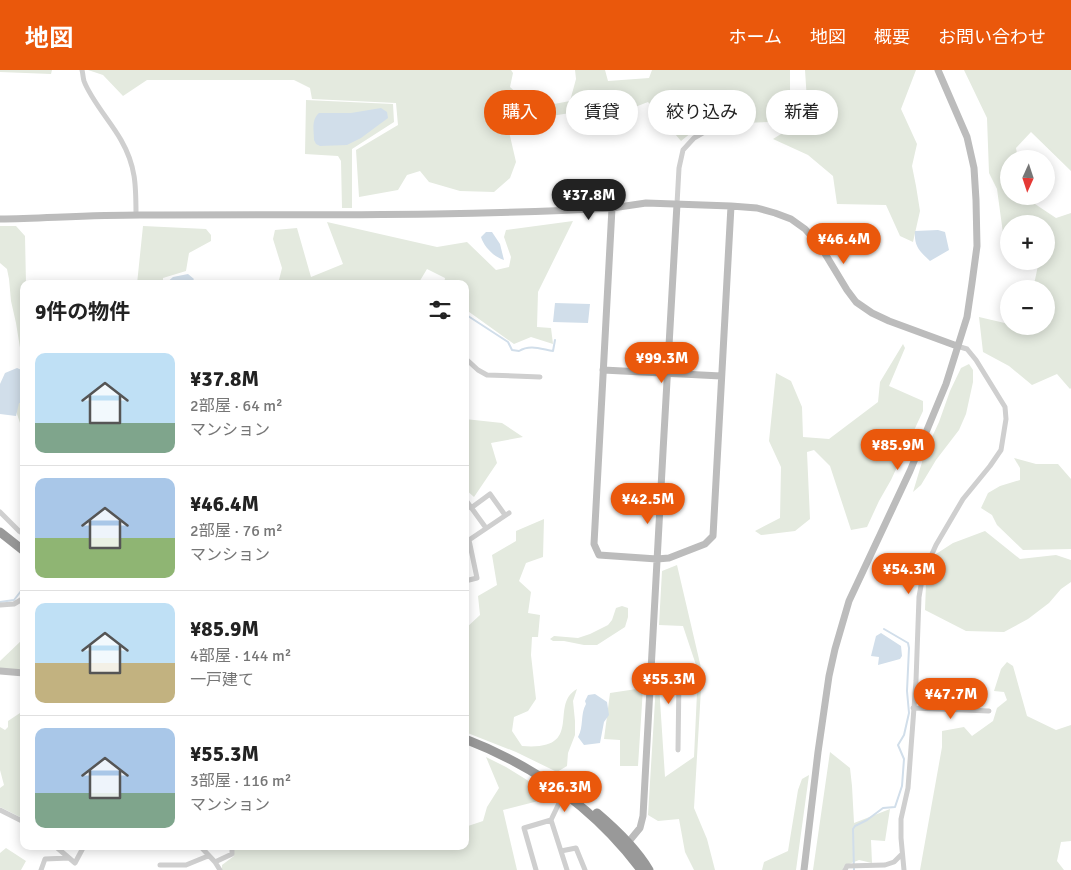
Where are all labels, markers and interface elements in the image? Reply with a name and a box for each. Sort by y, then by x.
text: 地図 [25,23,73,53]
text: ホーム [729,26,782,48]
text: 地図 [810,26,846,48]
text: 概要 [874,26,910,48]
text: お問い合わせ [938,26,1046,48]
chip: 購入 [484,90,556,135]
chip: 賃貸 [566,90,638,135]
chip: 絞り込み [648,90,756,135]
chip: 新着 [766,90,838,135]
north arrow [1000,150,1055,205]
map controls [1000,150,1055,335]
pin: ¥37.8M [548,178,630,221]
text: ¥37.8M [563,185,615,205]
button: + [1000,215,1055,270]
pin: ¥46.4M [803,222,885,265]
text: ¥46.4M [818,229,870,249]
button: − [1000,280,1055,335]
icon: filters [426,296,454,324]
text: 9件の物件 [35,299,130,325]
pin: ¥99.3M [621,342,703,384]
text: ¥99.3M [636,348,688,368]
text: ¥37.8M [190,366,259,392]
icon: home [75,373,135,433]
text: 2部屋 · 64 m² [190,396,283,416]
text: マンション [190,420,270,440]
pin: ¥85.9M [857,428,939,471]
text: ¥85.9M [872,435,924,455]
pin: ¥42.5M [607,482,689,525]
text: ¥42.5M [622,489,674,509]
text: ¥46.4M [190,491,259,517]
icon: home [75,498,135,558]
text: 2部屋 · 76 m² [190,521,283,541]
text: マンション [190,545,270,565]
pin: ¥54.3M [868,552,950,595]
text: ¥54.3M [883,559,935,579]
text: ¥85.9M [190,616,259,642]
icon: home [75,623,135,683]
text: 4部屋 · 144 m² [190,646,291,666]
pin: ¥55.3M [628,662,710,705]
text: ¥55.3M [643,669,695,689]
text: 一戸建て [190,670,254,690]
pin: ¥47.7M [910,678,992,720]
text: ¥47.7M [925,684,977,704]
text: ¥55.3M [190,741,259,767]
icon: home [75,748,135,808]
pin: ¥26.3M [524,770,606,813]
text: 3部屋 · 116 m² [190,771,291,791]
text: ¥26.3M [539,777,591,797]
text: マンション [190,795,270,815]

